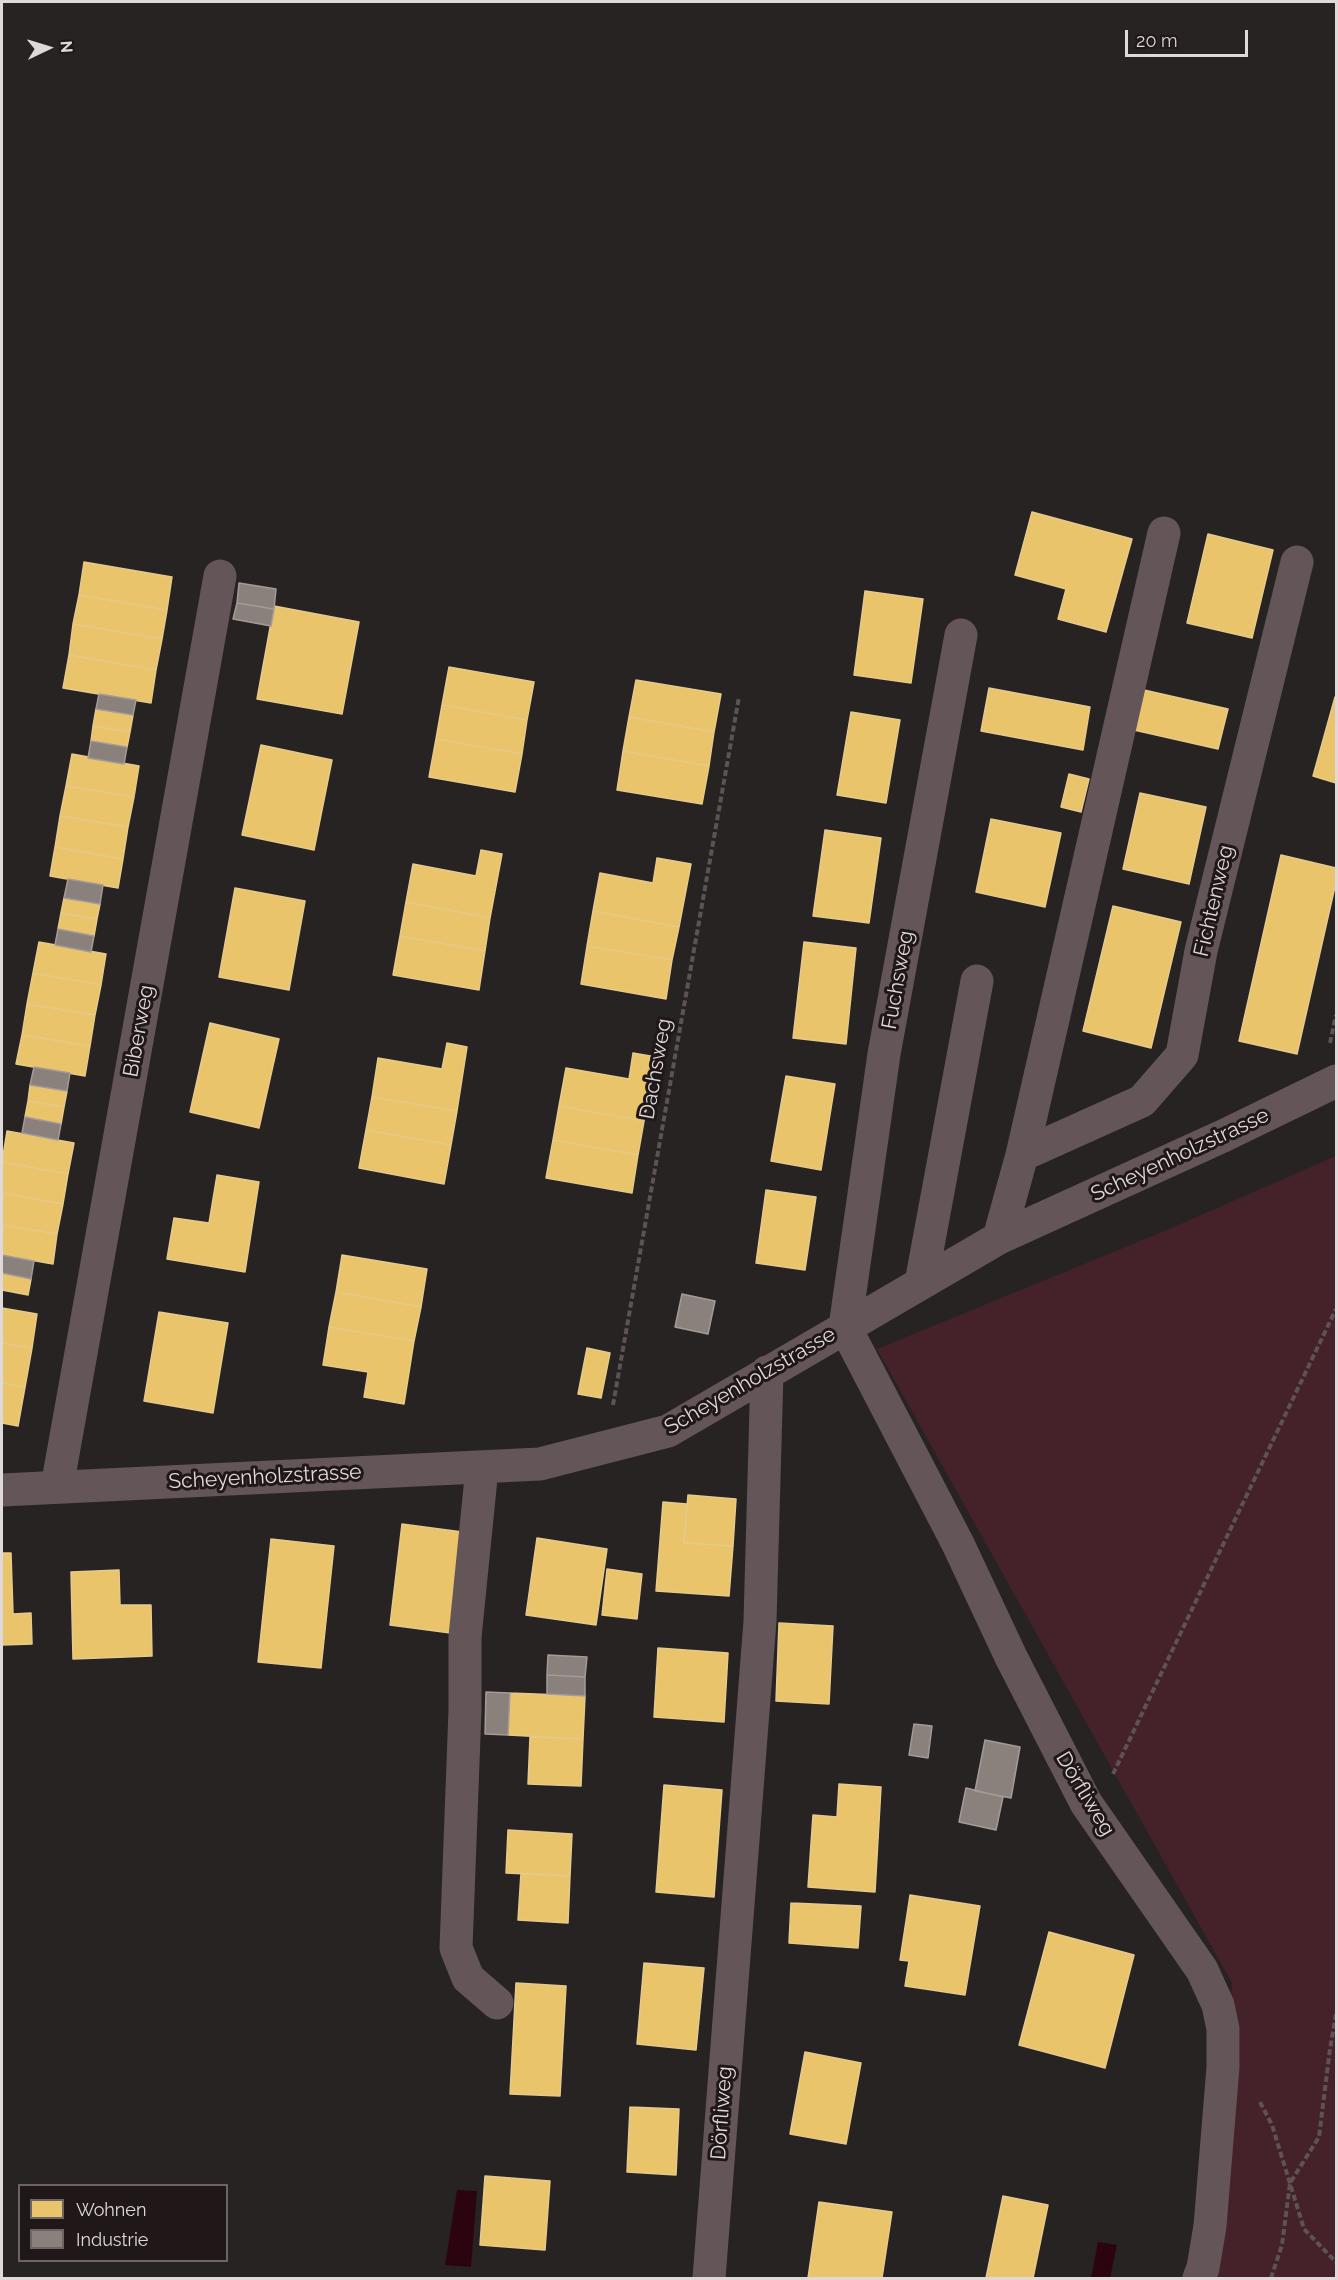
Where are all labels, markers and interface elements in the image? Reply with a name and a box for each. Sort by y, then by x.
north arrow [18,18,78,78]
scale bar [1128,18,1251,56]
text: 20 m [1136,30,1178,51]
text: N [57,40,76,53]
street label: Fichtenweg [1189,843,1239,959]
street label: Fuchsweg [877,929,919,1031]
street label: Biberweg [118,983,160,1079]
street label: Dachsweg [635,1017,677,1121]
street label: Scheyenholzstrasse [1087,1103,1273,1207]
street label: Scheyenholzstrasse [660,1322,840,1440]
street label: Scheyenholzstrasse [168,1459,362,1495]
street label: Dörfliweg [1050,1747,1120,1841]
street label: Dörfliweg [706,2065,738,2161]
legend [18,2184,228,2262]
text: Wohnen [76,2199,146,2220]
text: Industrie [76,2229,148,2250]

